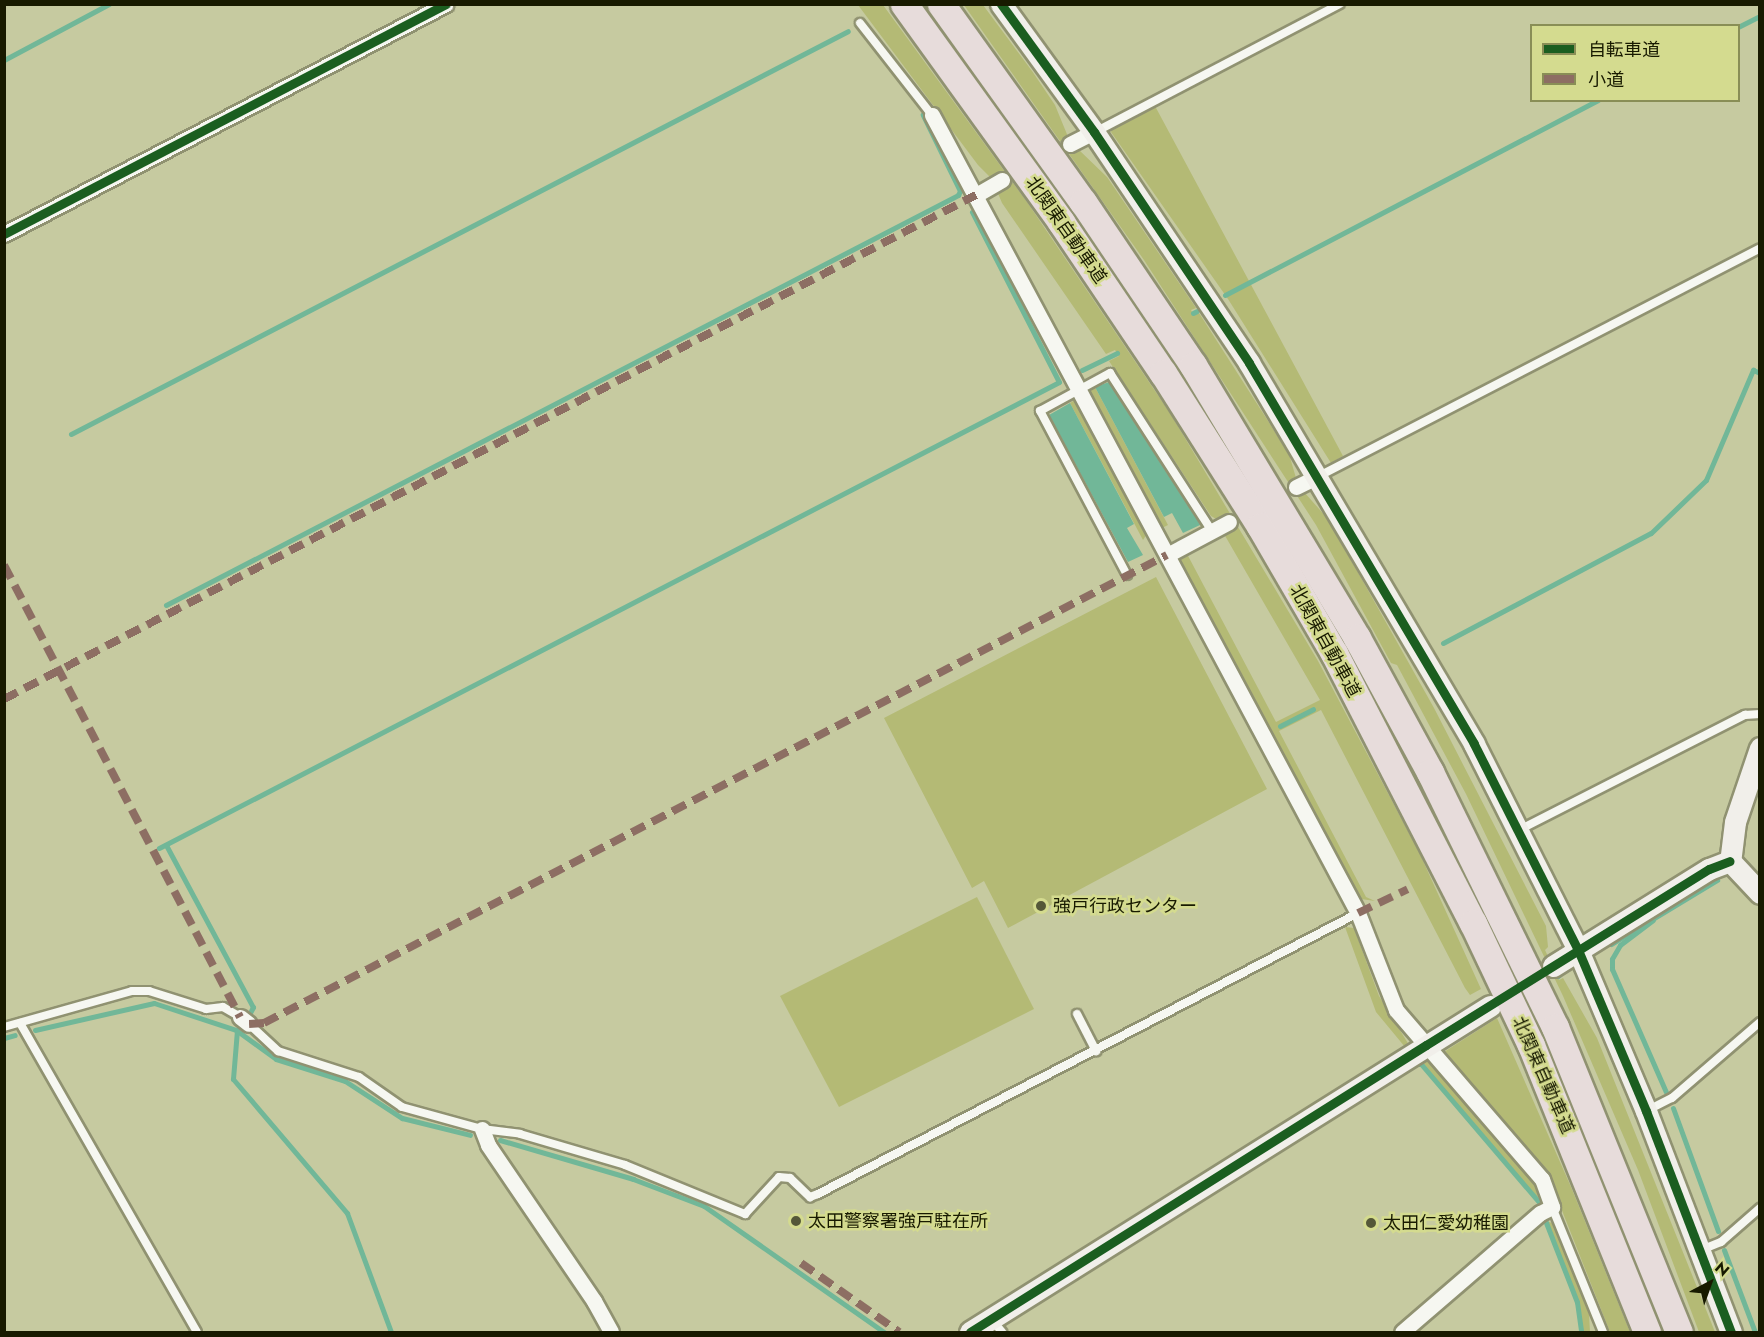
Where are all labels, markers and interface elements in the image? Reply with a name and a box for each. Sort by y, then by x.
legend [1530,24,1740,102]
text: 自転車道 [1588,37,1660,63]
text: 小道 [1588,67,1624,93]
street label: 北関東自動車道 [1021,172,1111,288]
street label: 北関東自動車道 [1285,581,1365,701]
place label: 強戸行政センター [1053,895,1197,917]
marker: 強戸行政センター [1034,899,1048,913]
street label: 北関東自動車道 [1508,1013,1578,1137]
place label: 太田警察署強戸駐在所 [808,1210,988,1232]
place label: 太田仁愛幼稚園 [1383,1212,1509,1234]
marker: 太田警察署強戸駐在所 [789,1214,803,1228]
marker: 太田仁愛幼稚園 [1364,1216,1378,1230]
north arrow [1680,1253,1740,1313]
text: N [1710,1256,1734,1282]

